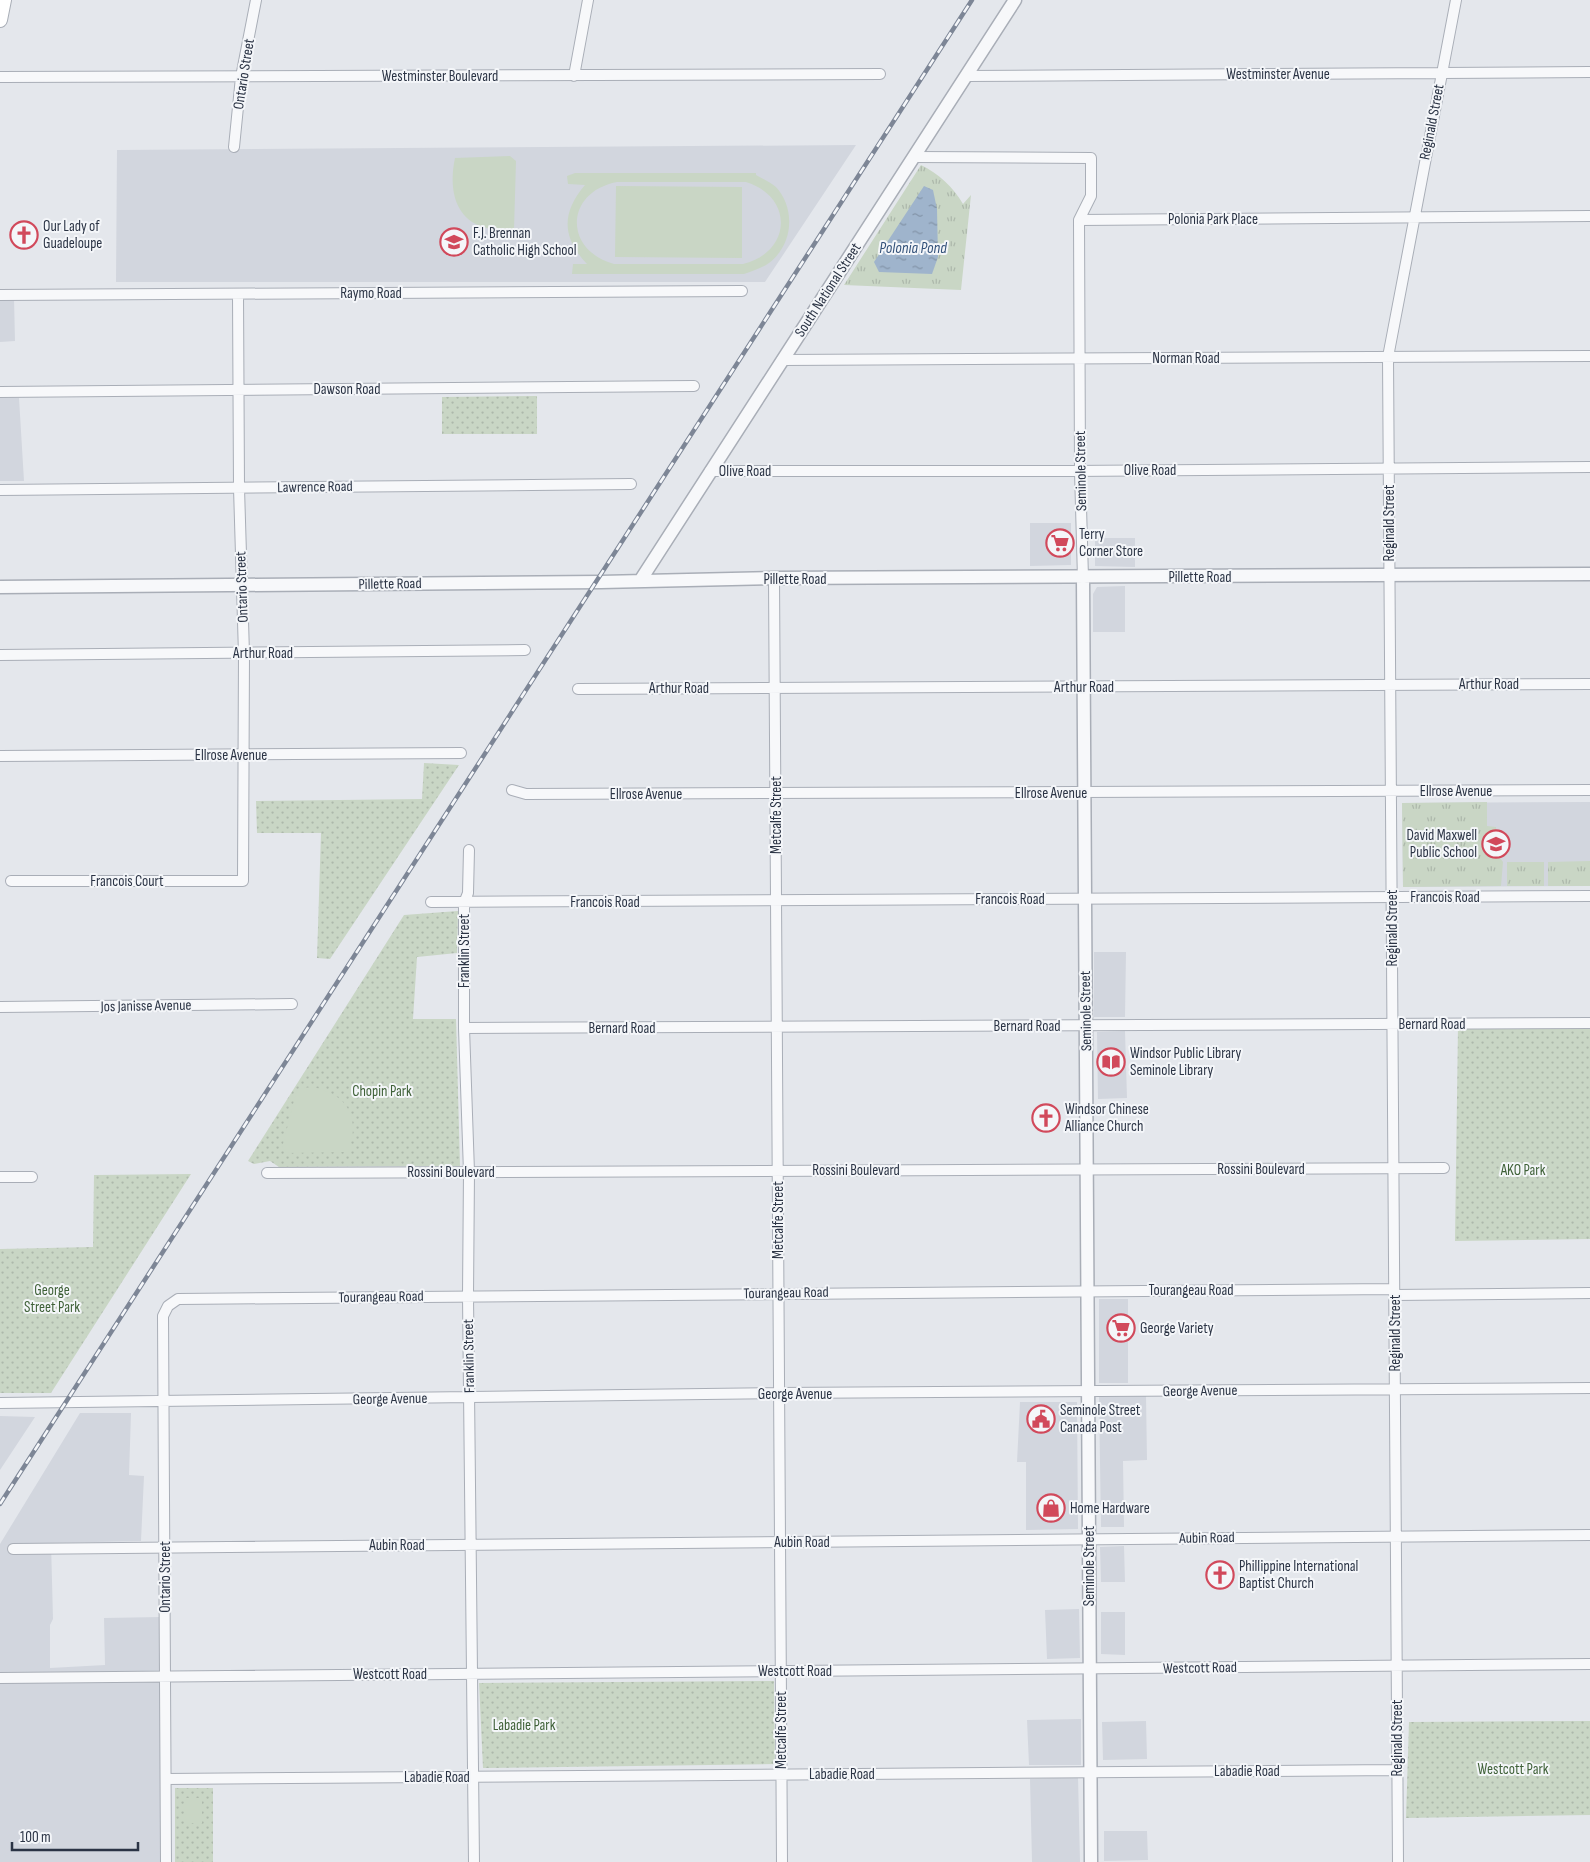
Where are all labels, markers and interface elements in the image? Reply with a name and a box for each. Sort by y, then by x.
street label: Ontario Street [229,37,259,111]
street label: Westminster Avenue [1226,65,1330,84]
street label: Westminster Boulevard [382,67,498,86]
street label: Reginald Street [1415,82,1449,162]
street label: Polonia Park Place [1168,210,1258,229]
place label: Our Lady of Guadeloupe [43,217,102,253]
church icon: Our Lady of Guadeloupe [9,220,39,250]
place label: F.J. Brennan Catholic High School [473,224,577,260]
school or university icon: F.J. Brennan Catholic High School [439,227,469,257]
street label: South National Street [791,239,866,341]
water label: Polonia Pond [879,239,947,258]
street label: Raymo Road [340,284,402,303]
street label: Norman Road [1152,349,1220,368]
street label: Dawson Road [314,380,380,399]
street label: Seminole Street [1071,430,1091,511]
street label: Olive Road [1124,461,1176,480]
street label: Olive Road [719,462,771,481]
street label: Lawrence Road [277,477,353,497]
street label: Reginald Street [1380,484,1399,561]
place label: Terry Corner Store [1079,525,1143,561]
supermarket icon: Terry Corner Store [1045,528,1075,558]
street label: Ontario Street [231,550,253,623]
street label: Pillette Road [1168,568,1232,587]
street label: Pillette Road [763,570,827,589]
street label: Pillette Road [358,574,422,594]
street label: Arthur Road [232,644,293,663]
street label: Arthur Road [1458,675,1519,694]
street label: Arthur Road [1053,678,1114,697]
street label: Arthur Road [648,679,709,698]
street label: Ellrose Avenue [195,746,267,765]
street label: Metcalfe Street [767,776,786,854]
street label: Ellrose Avenue [1420,782,1492,801]
street label: Ellrose Avenue [1015,784,1087,803]
street label: Ellrose Avenue [610,785,682,804]
place label: David Maxwell Public School [1407,826,1477,862]
school or university icon: David Maxwell Public School [1481,829,1511,859]
street label: Francois Court [90,872,164,891]
street label: Francois Road [1410,888,1480,907]
street label: Reginald Street [1383,889,1402,966]
street label: Francois Road [975,890,1045,909]
street label: Francois Road [570,893,640,912]
street label: Franklin Street [455,914,474,988]
street label: Seminole Street [1076,970,1096,1051]
street label: Jos Janisse Avenue [99,996,192,1016]
street label: Bernard Road [1399,1015,1465,1034]
street label: Bernard Road [994,1017,1060,1036]
street label: Bernard Road [589,1019,655,1038]
place label: Windsor Public Library Seminole Library [1130,1044,1241,1080]
library icon: Windsor Public Library Seminole Library [1096,1047,1126,1077]
park label: Chopin Park [352,1082,412,1101]
place label: Windsor Chinese Alliance Church [1064,1100,1149,1136]
church icon: Windsor Chinese Alliance Church [1031,1103,1061,1133]
street label: Rossini Boulevard [1217,1160,1305,1179]
street label: Rossini Boulevard [812,1161,900,1180]
park label: AKO Park [1500,1161,1546,1180]
street label: Rossini Boulevard [407,1163,495,1182]
street label: Metcalfe Street [769,1181,788,1259]
park label: George Street Park [24,1281,80,1317]
street label: Tourangeau Road [1148,1281,1234,1300]
street label: Tourangeau Road [743,1283,829,1303]
street label: Tourangeau Road [338,1287,424,1307]
street label: Reginald Street [1386,1294,1405,1371]
supermarket icon: George Variety [1106,1313,1136,1343]
street label: Franklin Street [459,1318,479,1393]
place label: George Variety [1140,1319,1214,1338]
street label: George Avenue [1162,1381,1238,1401]
street label: George Avenue [758,1385,832,1404]
street label: George Avenue [352,1389,428,1409]
place label: Seminole Street Canada Post [1060,1401,1141,1437]
public building icon: Seminole Street Canada Post [1026,1404,1056,1434]
shop icon: Home Hardware [1036,1493,1066,1523]
place label: Home Hardware [1070,1499,1150,1518]
street label: Seminole Street [1080,1525,1099,1606]
street label: Aubin Road [1178,1528,1235,1548]
street label: Aubin Road [773,1533,830,1552]
street label: Aubin Road [368,1536,425,1555]
street label: Ontario Street [156,1541,175,1613]
place label: Phillippine International Baptist Church [1239,1557,1358,1593]
church icon: Phillippine International Baptist Church [1205,1560,1235,1590]
street label: Westcott Road [1163,1658,1237,1678]
street label: Westcott Road [758,1662,832,1681]
street label: Westcott Road [353,1665,427,1684]
street label: Metcalfe Street [772,1691,791,1769]
street label: Reginald Street [1388,1699,1407,1776]
park label: Labadie Park [493,1716,556,1735]
park label: Westcott Park [1477,1760,1549,1779]
street label: Labadie Road [1214,1762,1280,1781]
street label: Labadie Road [809,1765,875,1784]
street label: Labadie Road [404,1768,470,1787]
scale bar [12,1820,139,1852]
text: 100 m [20,1828,51,1847]

